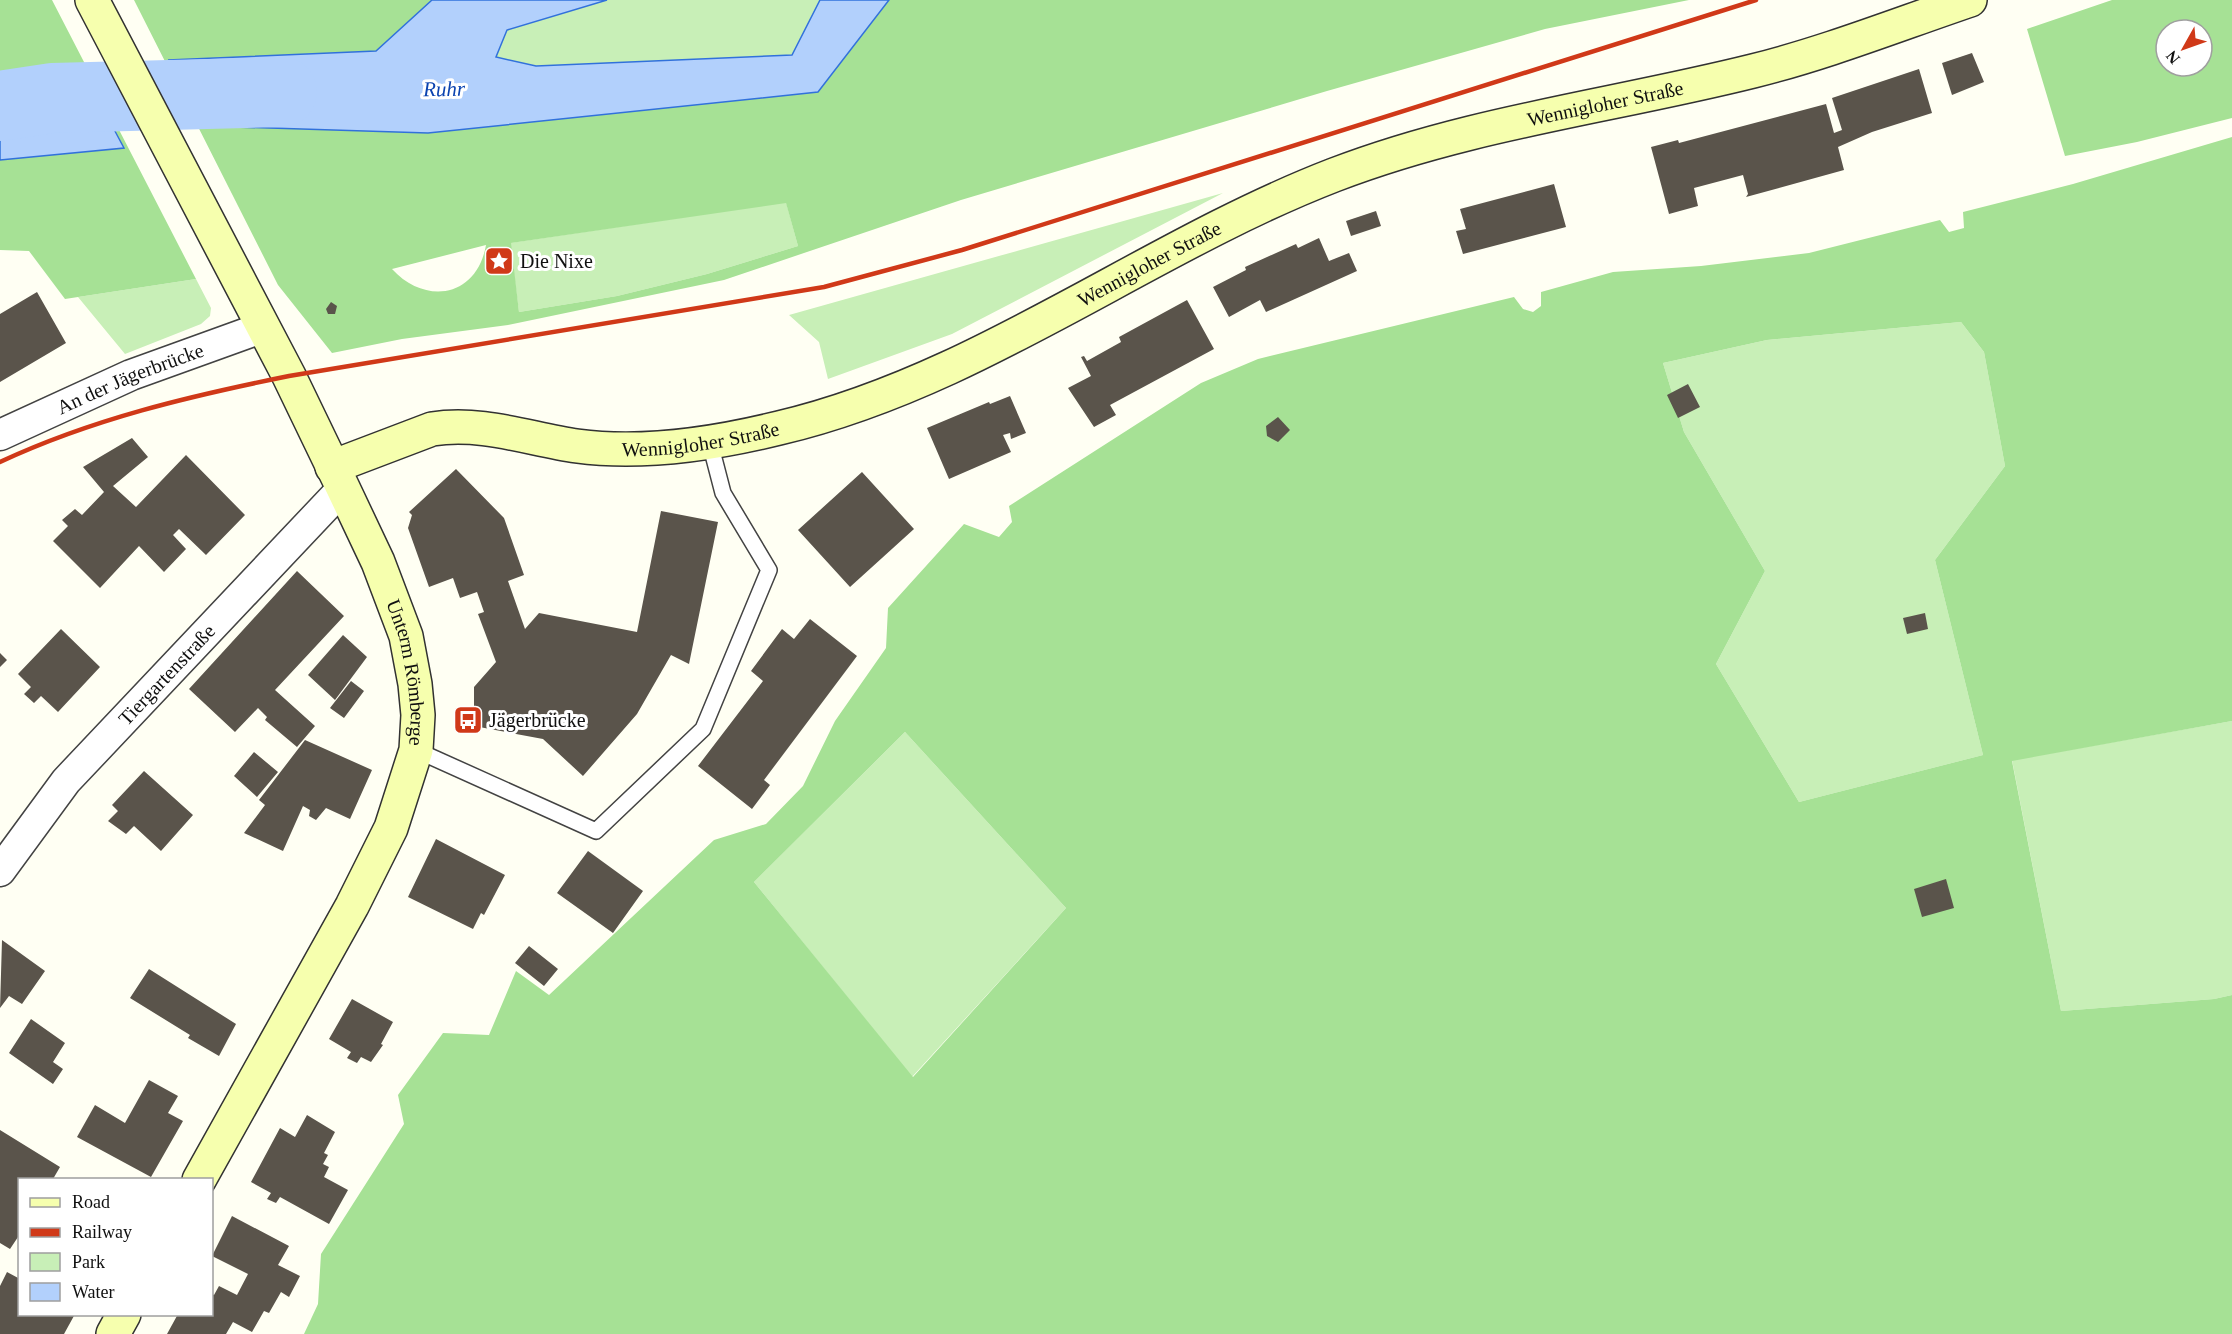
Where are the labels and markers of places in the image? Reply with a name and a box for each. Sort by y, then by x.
place icon: Die Nixe [483,245,515,277]
place label: Die Nixe [520,250,593,272]
bus stop icon: Jägerbrücke [452,704,484,736]
place label: Jägerbrücke [489,709,586,732]

